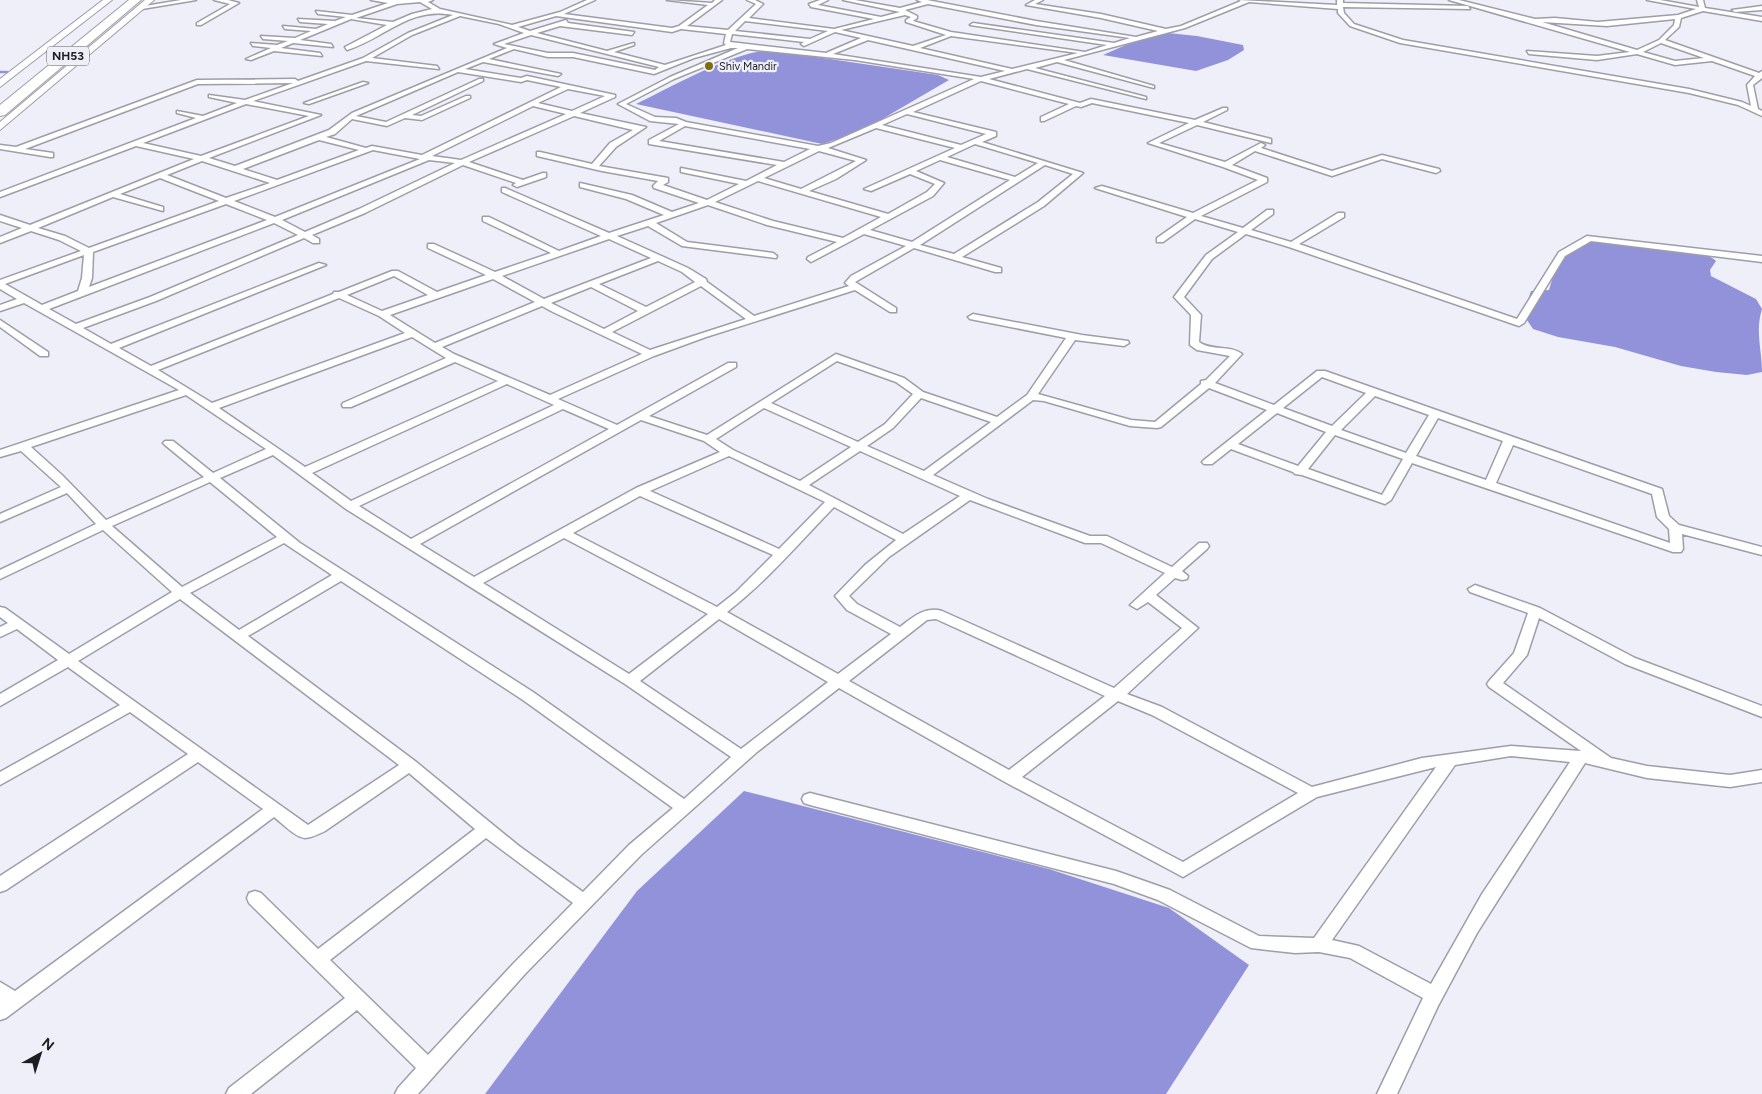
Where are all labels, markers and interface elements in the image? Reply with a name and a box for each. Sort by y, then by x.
road number: NH53 [47,46,89,66]
marker: Shiv Mandir [703,60,715,72]
place label: Shiv Mandir [719,60,777,73]
north arrow [15,1029,65,1079]
text: N [38,1034,57,1054]

